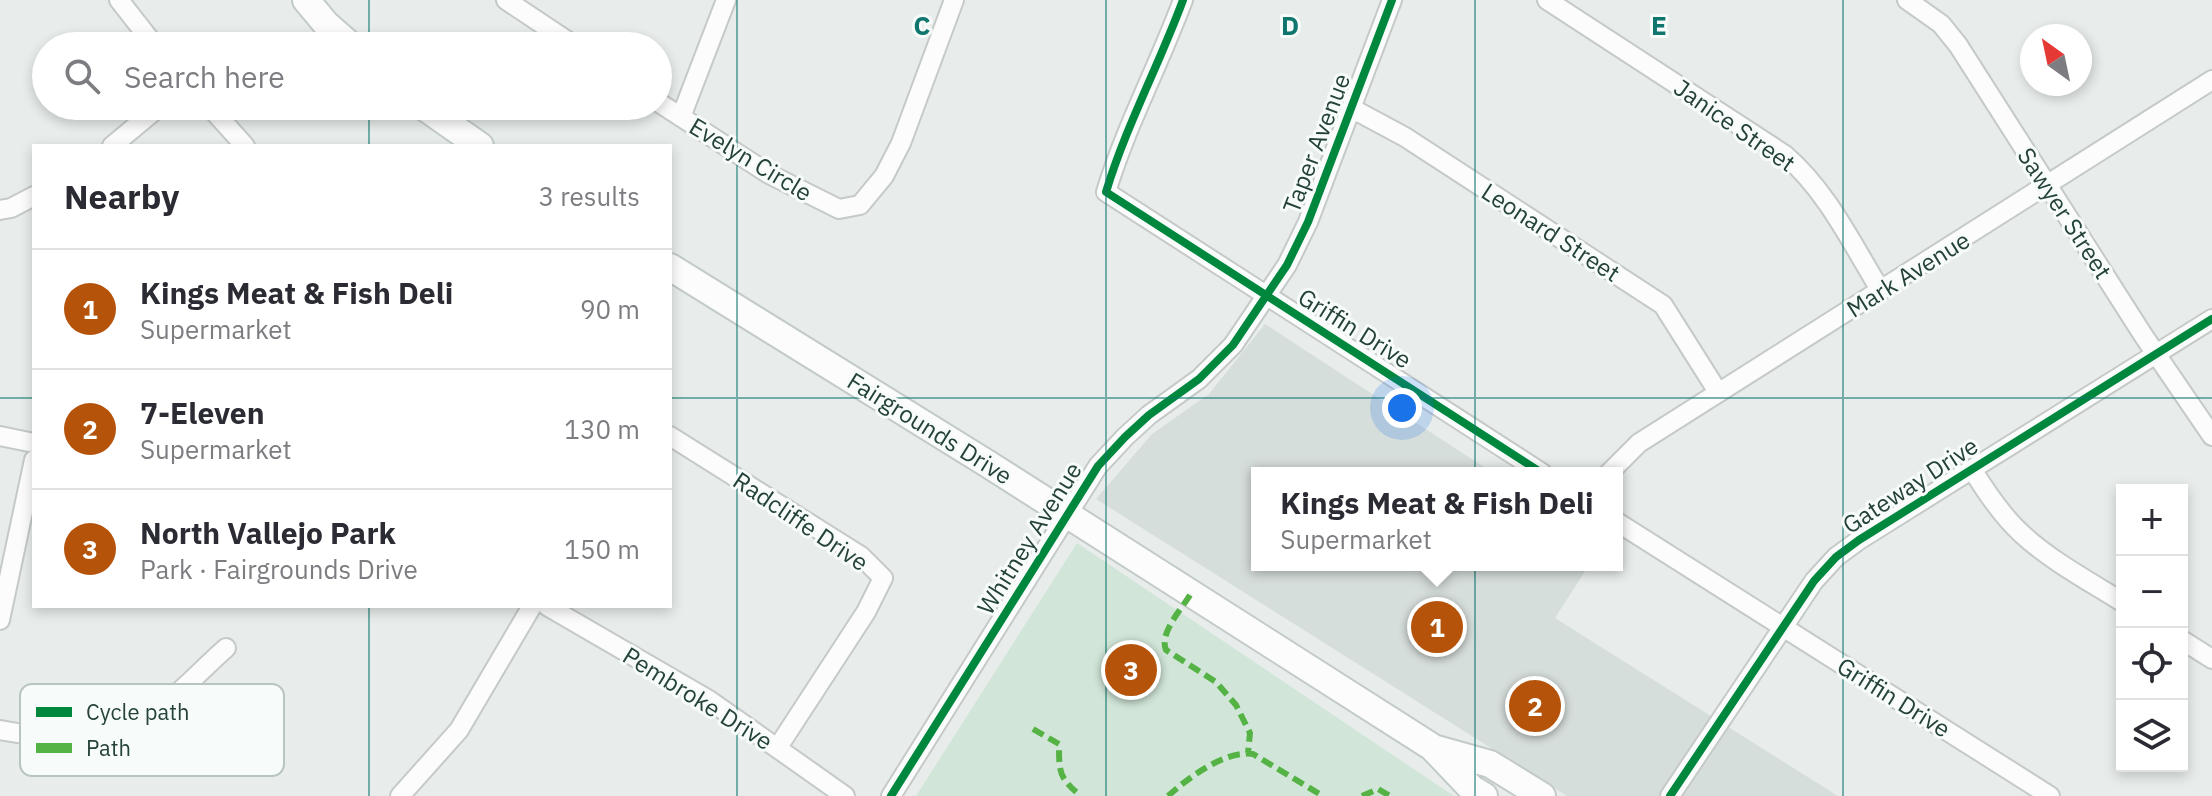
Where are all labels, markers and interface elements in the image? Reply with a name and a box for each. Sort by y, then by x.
text: C [914,8,931,42]
text: D [1281,8,1299,42]
text: E [1651,8,1667,42]
north arrow [2020,24,2092,96]
search box [32,32,672,120]
icon: search [60,54,104,98]
text: Search here [124,57,285,96]
street label: Taper Avenue [1275,69,1357,217]
street label: Janice Street [1668,71,1802,179]
street label: Evelyn Circle [684,110,818,208]
street label: Sawyer Street [2011,141,2119,285]
text: Nearby [64,174,179,218]
street label: Leonard Street [1476,175,1626,289]
text: 3 results [538,179,640,213]
street label: Mark Avenue [1840,223,1976,325]
text: Kings Meat & Fish Deli [140,273,453,312]
street label: Griffin Drive [1292,281,1418,375]
text: 1 [82,292,98,326]
text: 90 m [580,292,640,326]
text: Supermarket [140,312,292,346]
street label: Fairgrounds Drive [842,364,1018,492]
your location [1382,388,1422,428]
text: 7-Eleven [140,393,265,432]
text: 2 [82,412,98,446]
text: 130 m [564,412,640,446]
street label: Gateway Drive [1836,429,1984,541]
text: Supermarket [140,432,292,466]
street label: Whitney Avenue [969,456,1089,620]
street label: Radcliffe Drive [727,464,875,578]
popup [1251,467,1623,571]
text: Kings Meat & Fish Deli [1280,483,1594,522]
map controls [2116,484,2188,772]
button: + [2116,484,2188,556]
text: North Vallejo Park [140,513,396,552]
text: Supermarket [1280,522,1432,556]
text: 3 [82,532,98,566]
text: 150 m [564,532,640,566]
text: Park · Fairgrounds Drive [140,552,418,586]
button: − [2116,556,2188,628]
pin: 1 [1411,597,1463,657]
button: locate [2116,628,2188,700]
street label: Pembroke Drive [617,639,779,757]
pin: 3 [1105,640,1157,700]
street label: Griffin Drive [1831,650,1957,744]
pin: 2 [1509,676,1561,736]
legend [20,684,284,776]
text: Cycle path [86,697,190,726]
button: layers [2116,700,2188,772]
text: Path [86,733,131,762]

